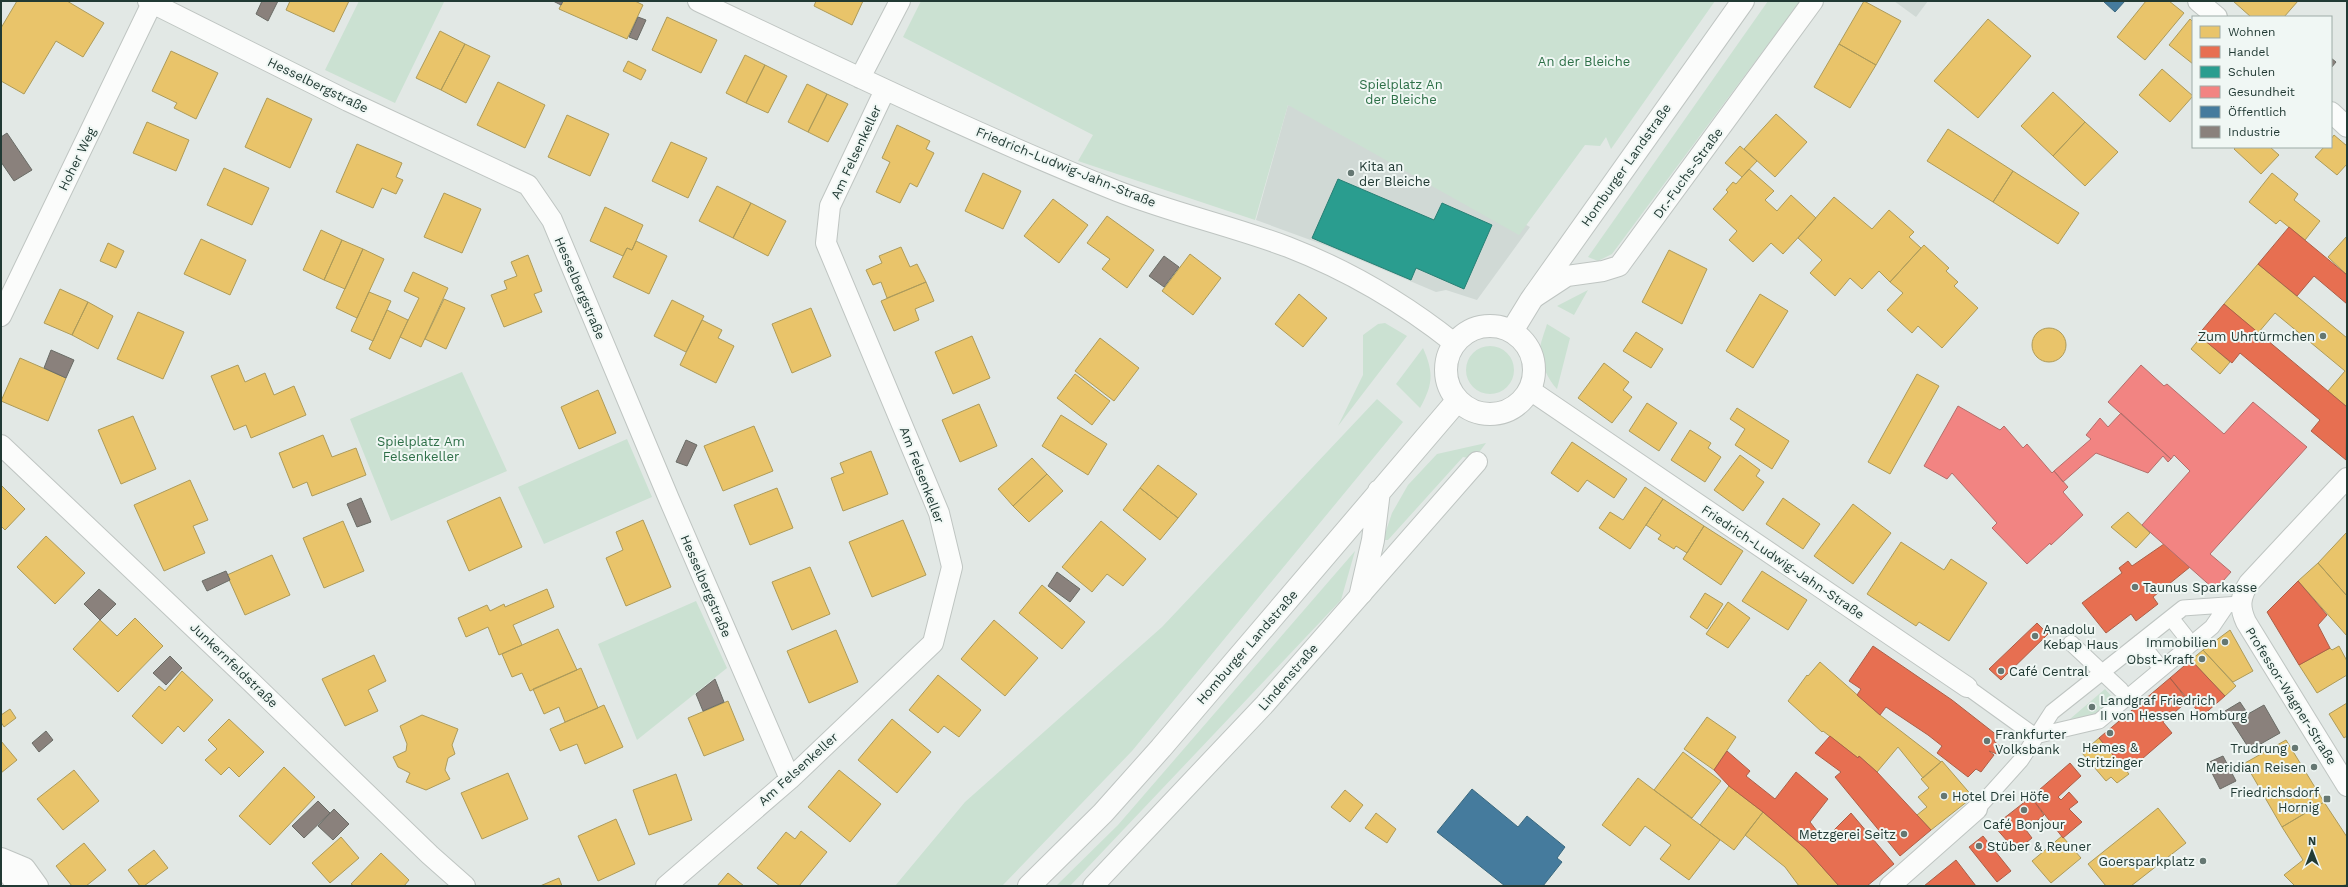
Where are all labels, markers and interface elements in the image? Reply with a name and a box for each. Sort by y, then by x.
legend [2192,16,2332,148]
text: Wohnen [2228,25,2276,39]
text: Handel [2228,45,2269,59]
street label: Hesselbergstraße [265,54,371,116]
park label: An der Bleiche [1538,54,1630,69]
text: Schulen [2228,65,2275,79]
park label: Spielplatz An der Bleiche [1359,77,1443,107]
text: Gesundheit [2228,85,2295,99]
street label: Homburger Landstraße [1578,101,1674,229]
street label: Am Felsenkeller [828,103,884,201]
text: Öffentlich [2228,105,2287,119]
street label: Friedrich-Ludwig-Jahn-Straße [974,124,1158,210]
street label: Hoher Weg [55,125,99,193]
street label: Dr.-Fuchs-Straße [1650,125,1726,221]
text: Industrie [2228,125,2280,139]
place label: Kita an der Bleiche [1359,159,1430,189]
marker: Kita an der Bleiche [1346,168,1356,178]
street label: Hesselbergstraße [552,234,608,342]
place label: Zum Uhrtürmchen [2198,329,2315,344]
marker: Zum Uhrtürmchen [2318,331,2328,341]
street label: Am Felsenkeller [897,425,947,525]
park label: Spielplatz Am Felsenkeller [377,434,465,464]
street label: Friedrich-Ludwig-Jahn-Straße [1699,502,1867,622]
street label: Hesselbergstraße [678,532,734,640]
place label: Taunus Sparkasse [2143,580,2257,595]
marker: Taunus Sparkasse [2130,582,2140,592]
street label: Homburger Landstraße [1193,587,1301,707]
street label: Junkernfeldstraße [187,619,281,711]
place label: Anadolu Kebap Haus [2043,622,2118,652]
street label: Professor-Wagner-Straße [2242,624,2340,768]
marker: Anadolu Kebap Haus [2030,631,2040,641]
place label: Immobilien [2146,635,2217,650]
marker: Immobilien [2220,637,2230,647]
street label: Lindenstraße [1255,641,1321,713]
place label: Obst-Kraft [2127,652,2195,667]
marker: Obst-Kraft [2197,654,2207,664]
place label: Café Central [2009,664,2088,679]
marker: Café Central [1996,666,2006,676]
place label: Landgraf Friedrich II von Hessen Homburg [2100,693,2247,723]
marker: Landgraf Friedrich II von Hessen Homburg [2087,702,2097,712]
place label: Frankfurter Volksbank [1995,727,2067,757]
marker: Hemes & Stritzinger [2105,728,2115,738]
street label: Am Felsenkeller [755,729,841,809]
marker: Frankfurter Volksbank [1982,736,1992,746]
place label: Hemes & Stritzinger [2077,740,2143,770]
place label: Trudrung [2230,741,2287,756]
marker: Trudrung [2290,743,2300,753]
place label: Meridian Reisen [2206,760,2306,775]
marker: Meridian Reisen [2309,762,2319,772]
place label: Friedrichsdorf Hornig [2230,785,2319,815]
place label: Hotel Drei Höfe [1952,789,2049,804]
marker: Hotel Drei Höfe [1939,791,1949,801]
marker: Friedrichsdorf Hornig [2322,794,2332,804]
marker: Café Bonjour [2019,805,2029,815]
place label: Café Bonjour [1983,817,2065,832]
place label: Metzgerei Seitz [1799,827,1896,842]
marker: Metzgerei Seitz [1899,829,1909,839]
north arrow [2292,831,2332,871]
text: N [2308,835,2316,848]
place label: Stüber & Reuner [1987,839,2091,854]
marker: Stüber & Reuner [1974,841,1984,851]
place label: Goersparkplatz [2099,854,2195,869]
marker: Goersparkplatz [2198,856,2208,866]

